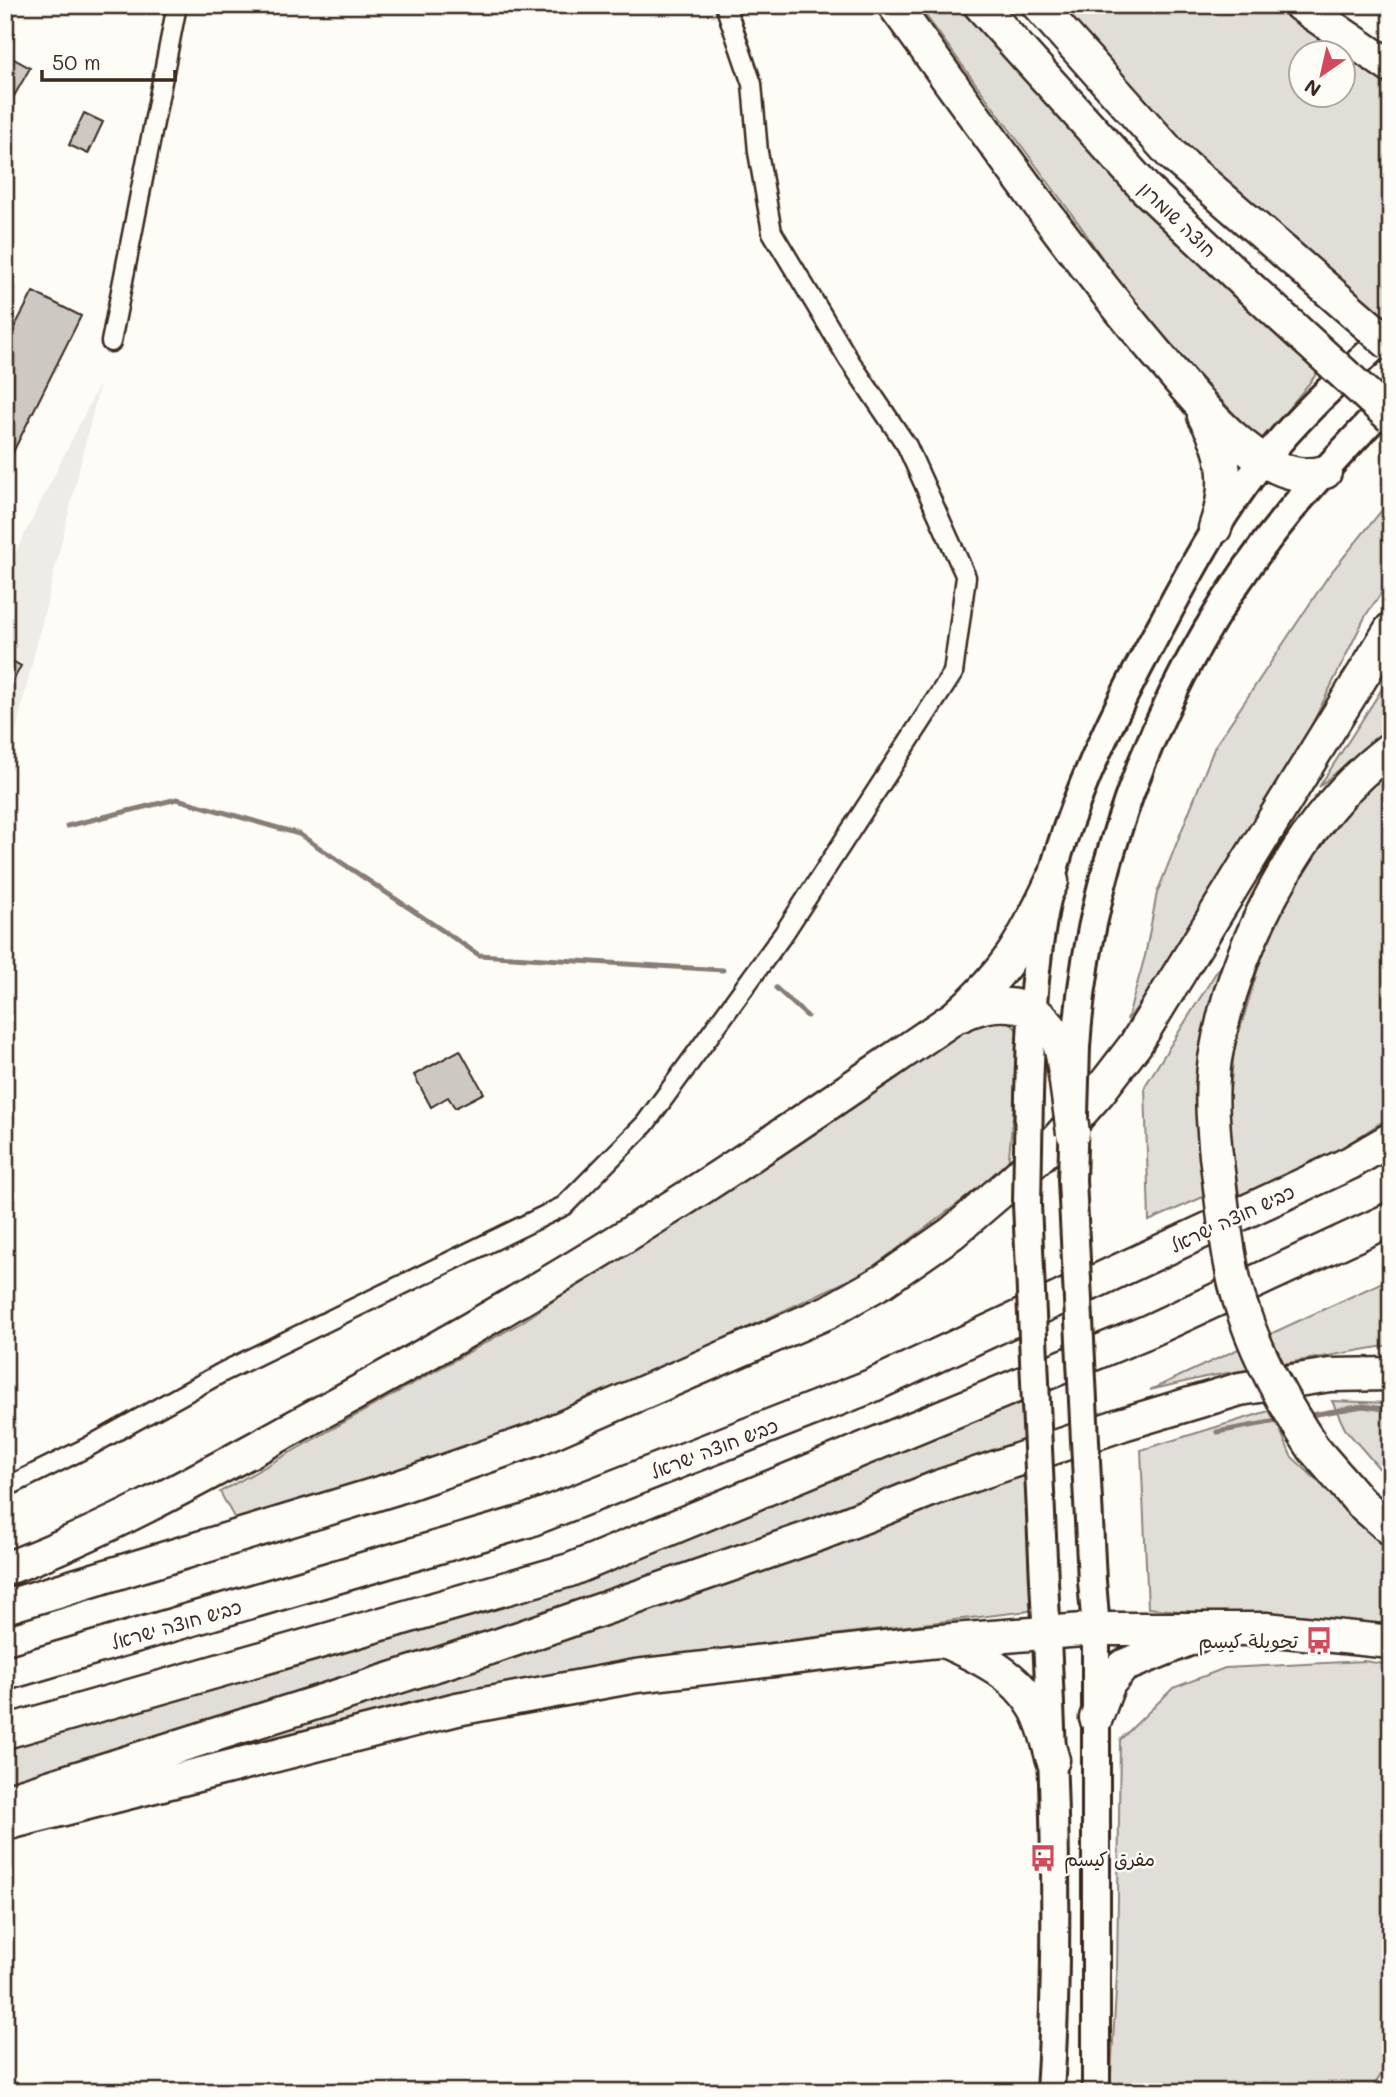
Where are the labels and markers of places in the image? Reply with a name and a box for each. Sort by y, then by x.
bus stop icon: تحويلة كيسِم [1304,1625,1334,1655]
place label: تحويلة كيسِم [1198,1628,1298,1656]
bus stop icon: مفرق كيسم [1028,1843,1058,1873]
place label: مفرق كيسم [1064,1846,1155,1874]

